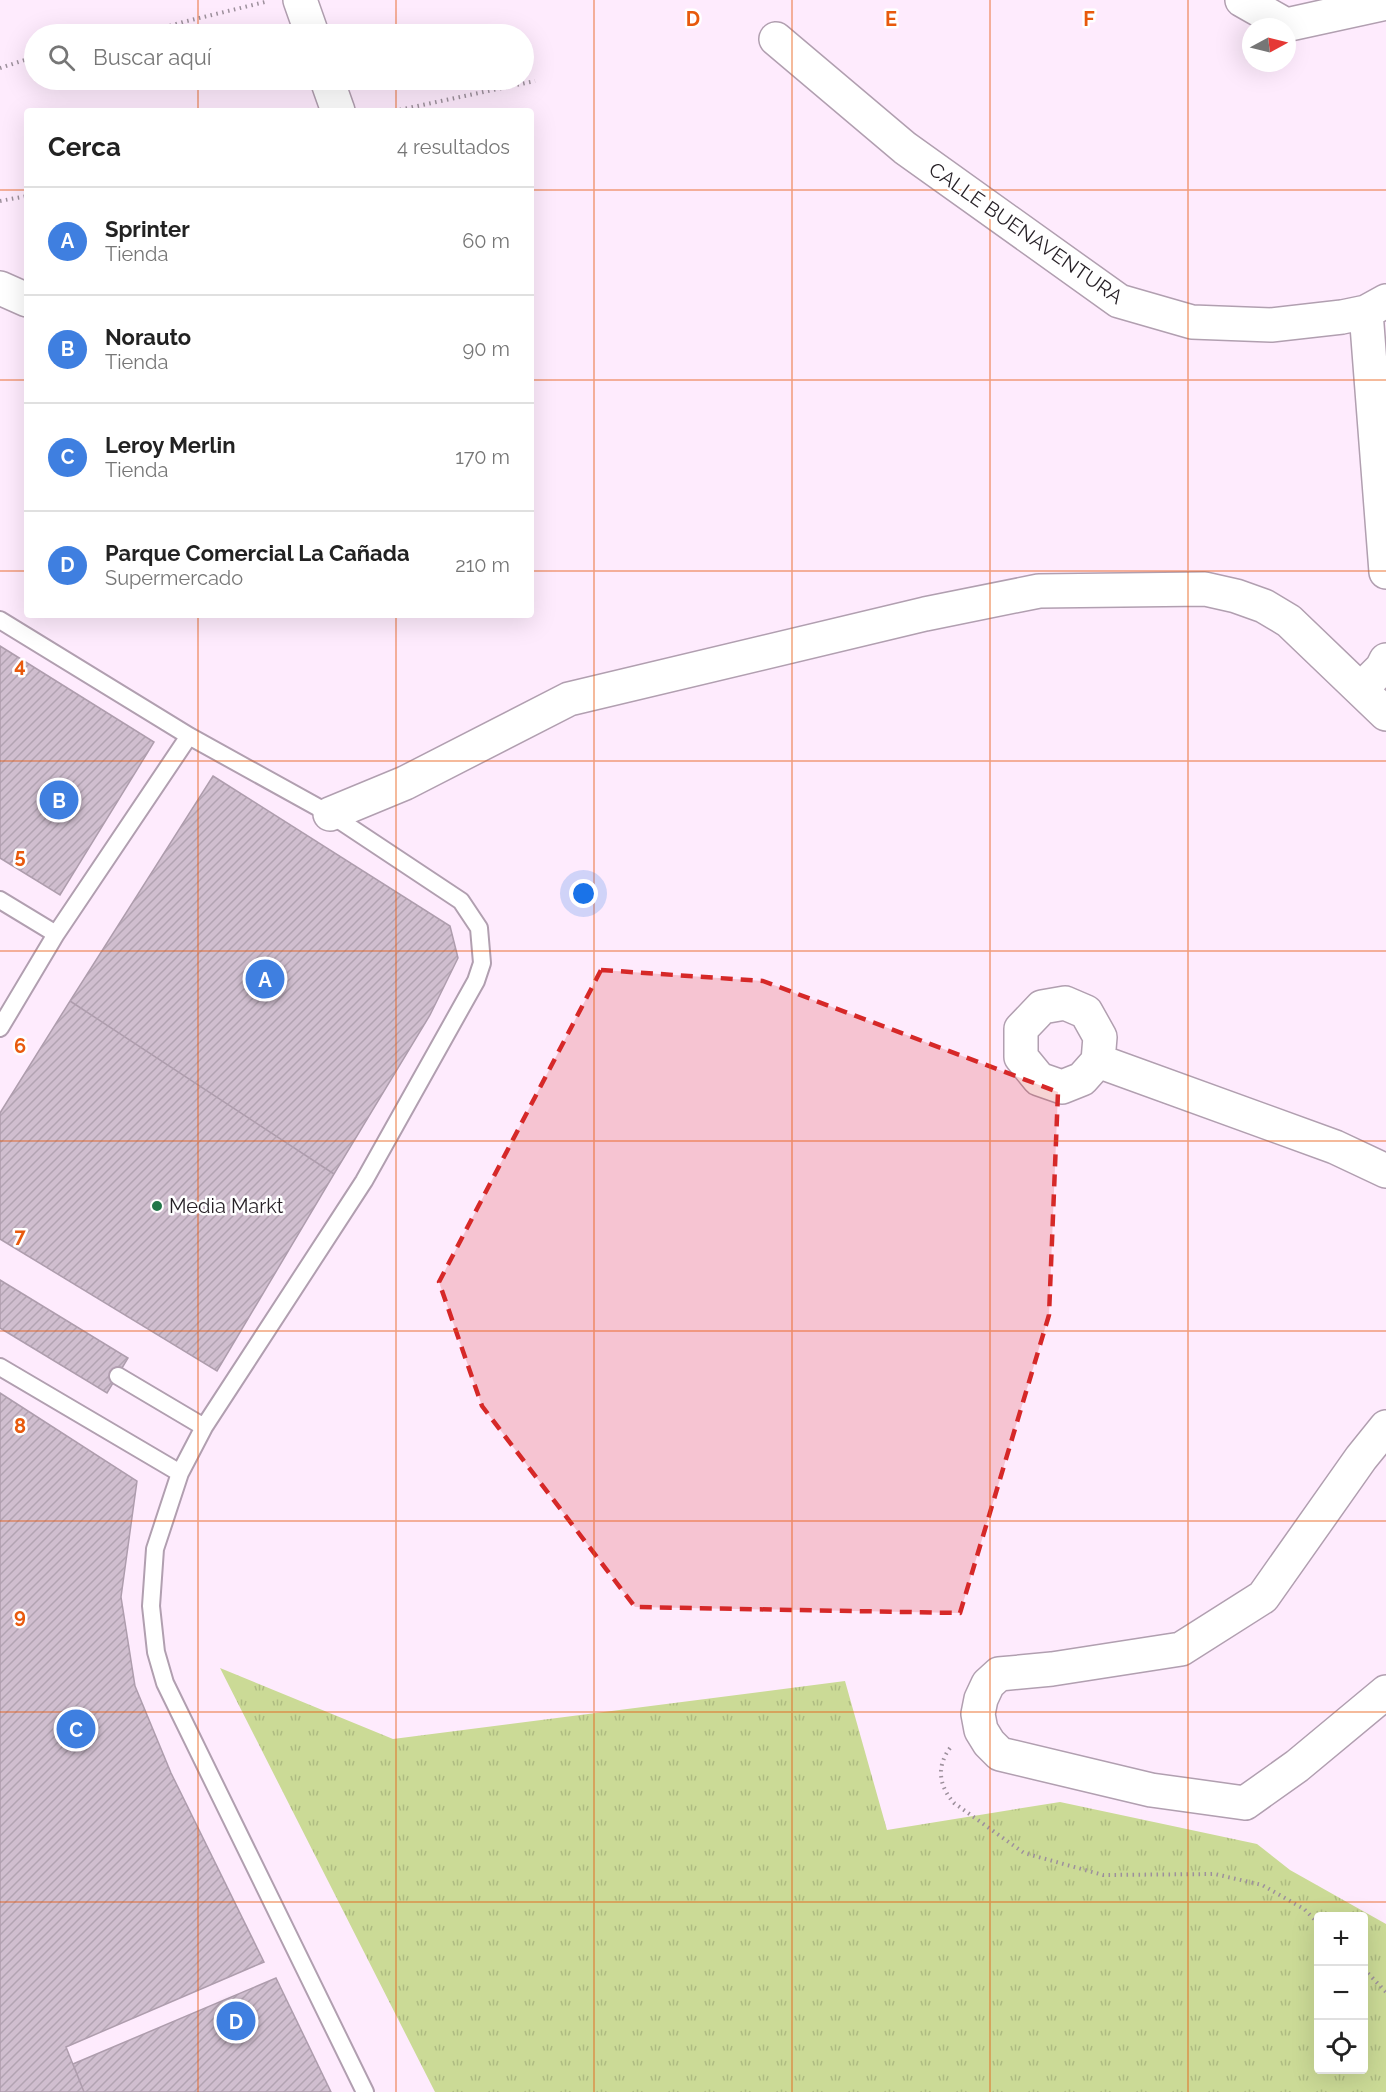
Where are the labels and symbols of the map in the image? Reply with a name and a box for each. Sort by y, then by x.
text: D [686,7,700,31]
text: E [885,7,897,31]
text: F [1083,7,1095,31]
north arrow [1242,18,1296,72]
street label: CALLE BUENAVENTURA [924,157,1128,309]
text: 4 [14,653,26,677]
pin: B [40,778,78,822]
text: 5 [14,844,26,868]
your location [569,879,598,908]
pin: A [246,956,284,1002]
text: 6 [14,1034,26,1058]
place label: Media Markt [169,1194,284,1218]
marker: Media Markt [150,1199,164,1213]
text: 7 [14,1224,26,1248]
text: 8 [14,1414,26,1438]
text: 9 [14,1604,26,1628]
pin: C [56,1706,96,1752]
pin: D [216,1998,256,2044]

